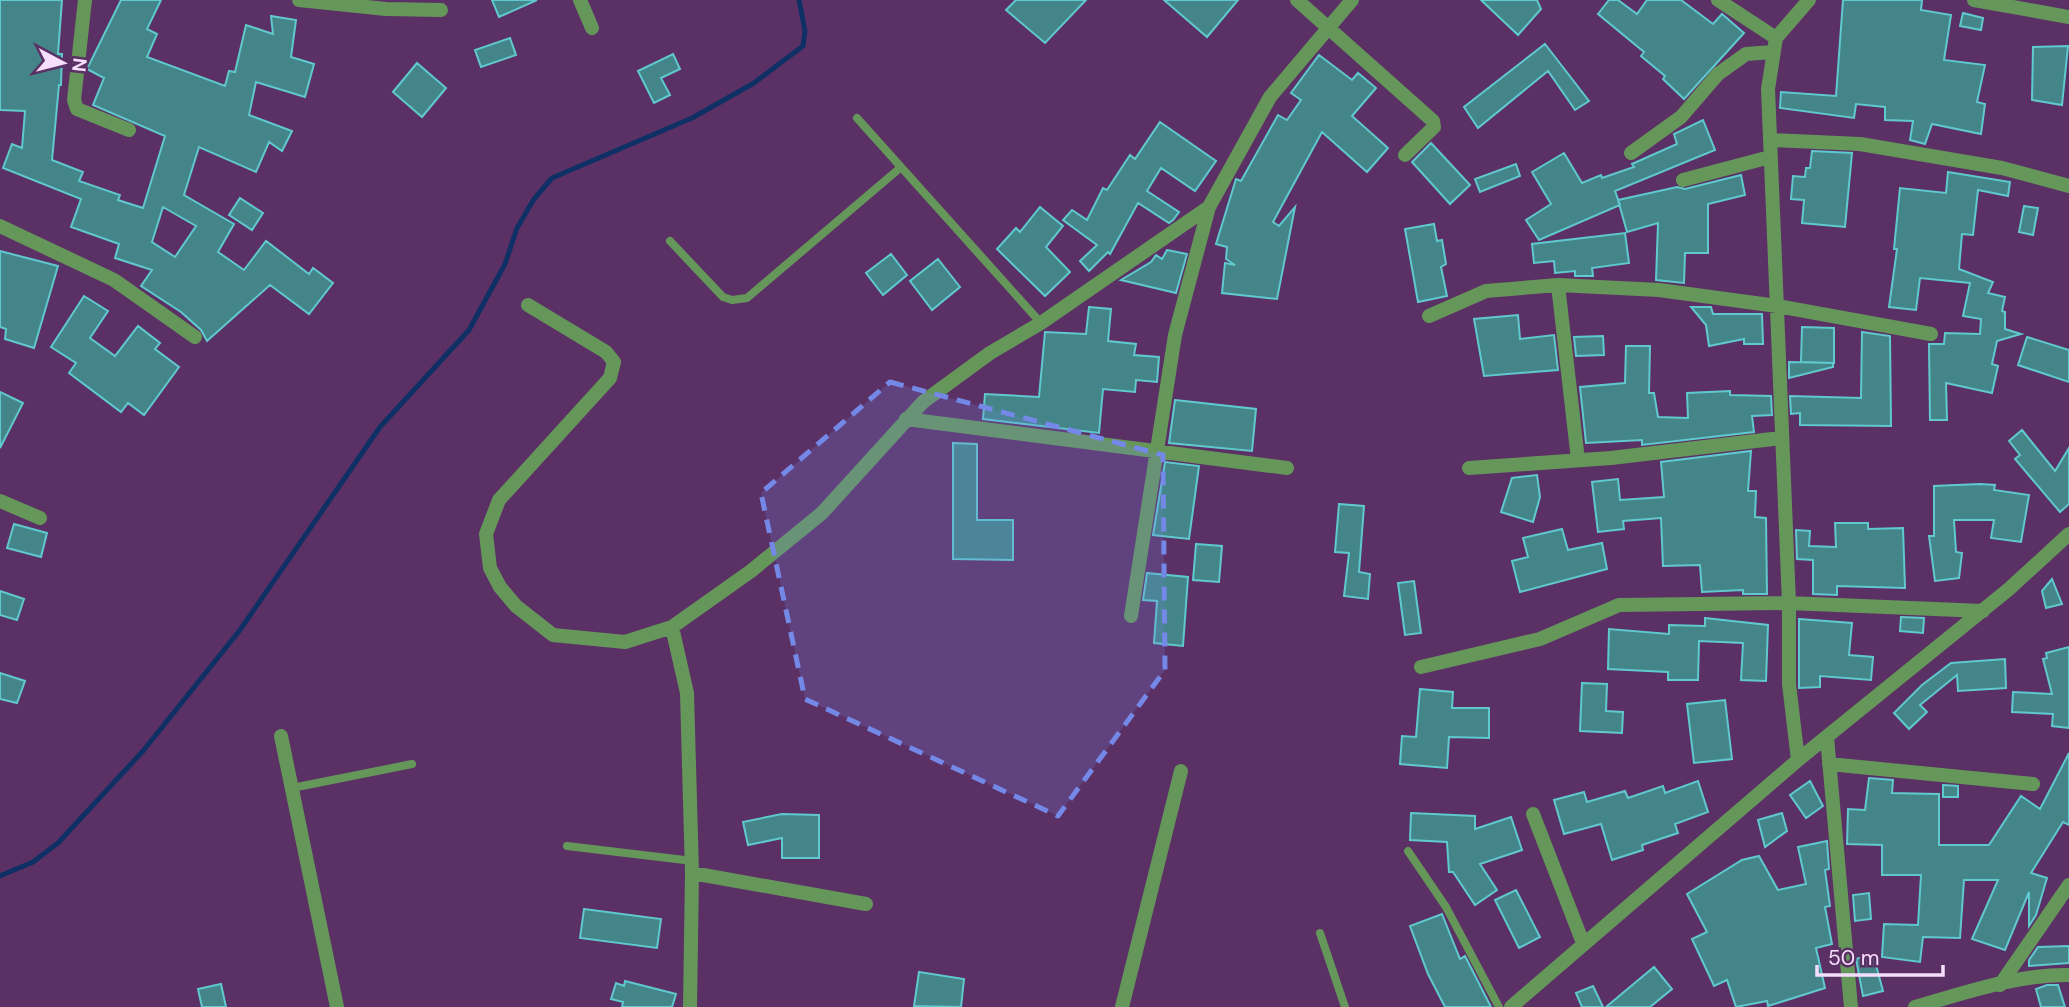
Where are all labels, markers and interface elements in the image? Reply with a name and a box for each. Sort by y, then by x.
north arrow [28,28,98,98]
text: N [66,57,93,73]
scale bar [1817,934,1943,978]
text: 50 m [1828,944,1879,972]

